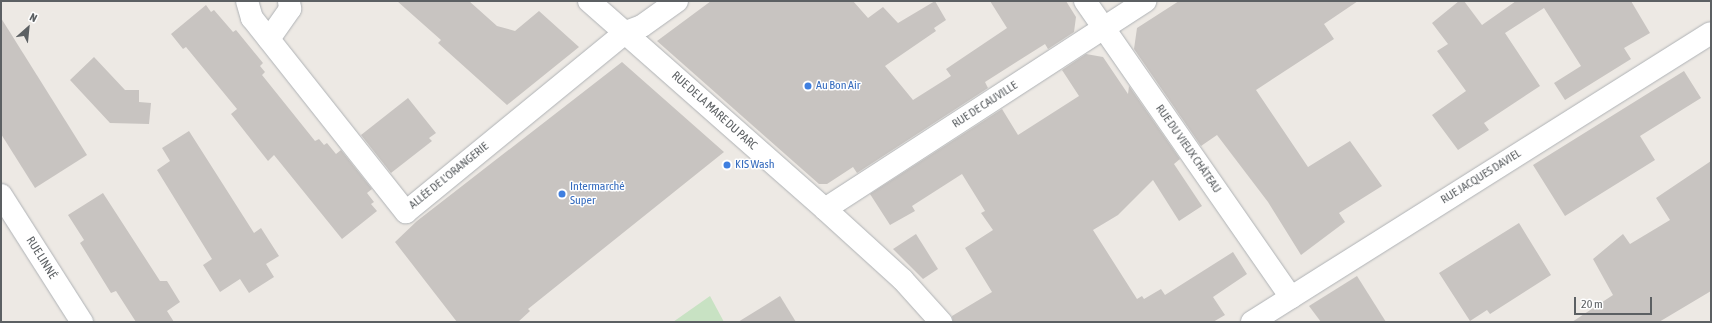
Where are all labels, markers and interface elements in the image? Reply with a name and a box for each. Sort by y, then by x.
north arrow [8,8,48,48]
text: N [28,10,39,24]
street label: RUE DE LA MARE DU PARC [668,69,760,153]
place label: Au Bon Air [816,79,860,93]
street label: RUE DE CAUVILLE [950,79,1020,131]
marker: Au Bon Air [803,81,813,91]
street label: RUE DU VIEUX CHÂTEAU [1152,102,1224,196]
street label: ALLÉE DE L'ORANGERIE [406,140,492,212]
street label: RUE JACQUES DAVIEL [1438,147,1524,207]
place label: KIS Wash [735,158,775,172]
marker: KIS Wash [722,160,732,170]
place label: Intermarché Super [570,180,625,208]
marker: Intermarché Super [557,189,567,199]
street label: RUE LINNÉ [22,234,60,282]
scale bar [1576,289,1654,315]
text: 20 m [1581,297,1603,311]

